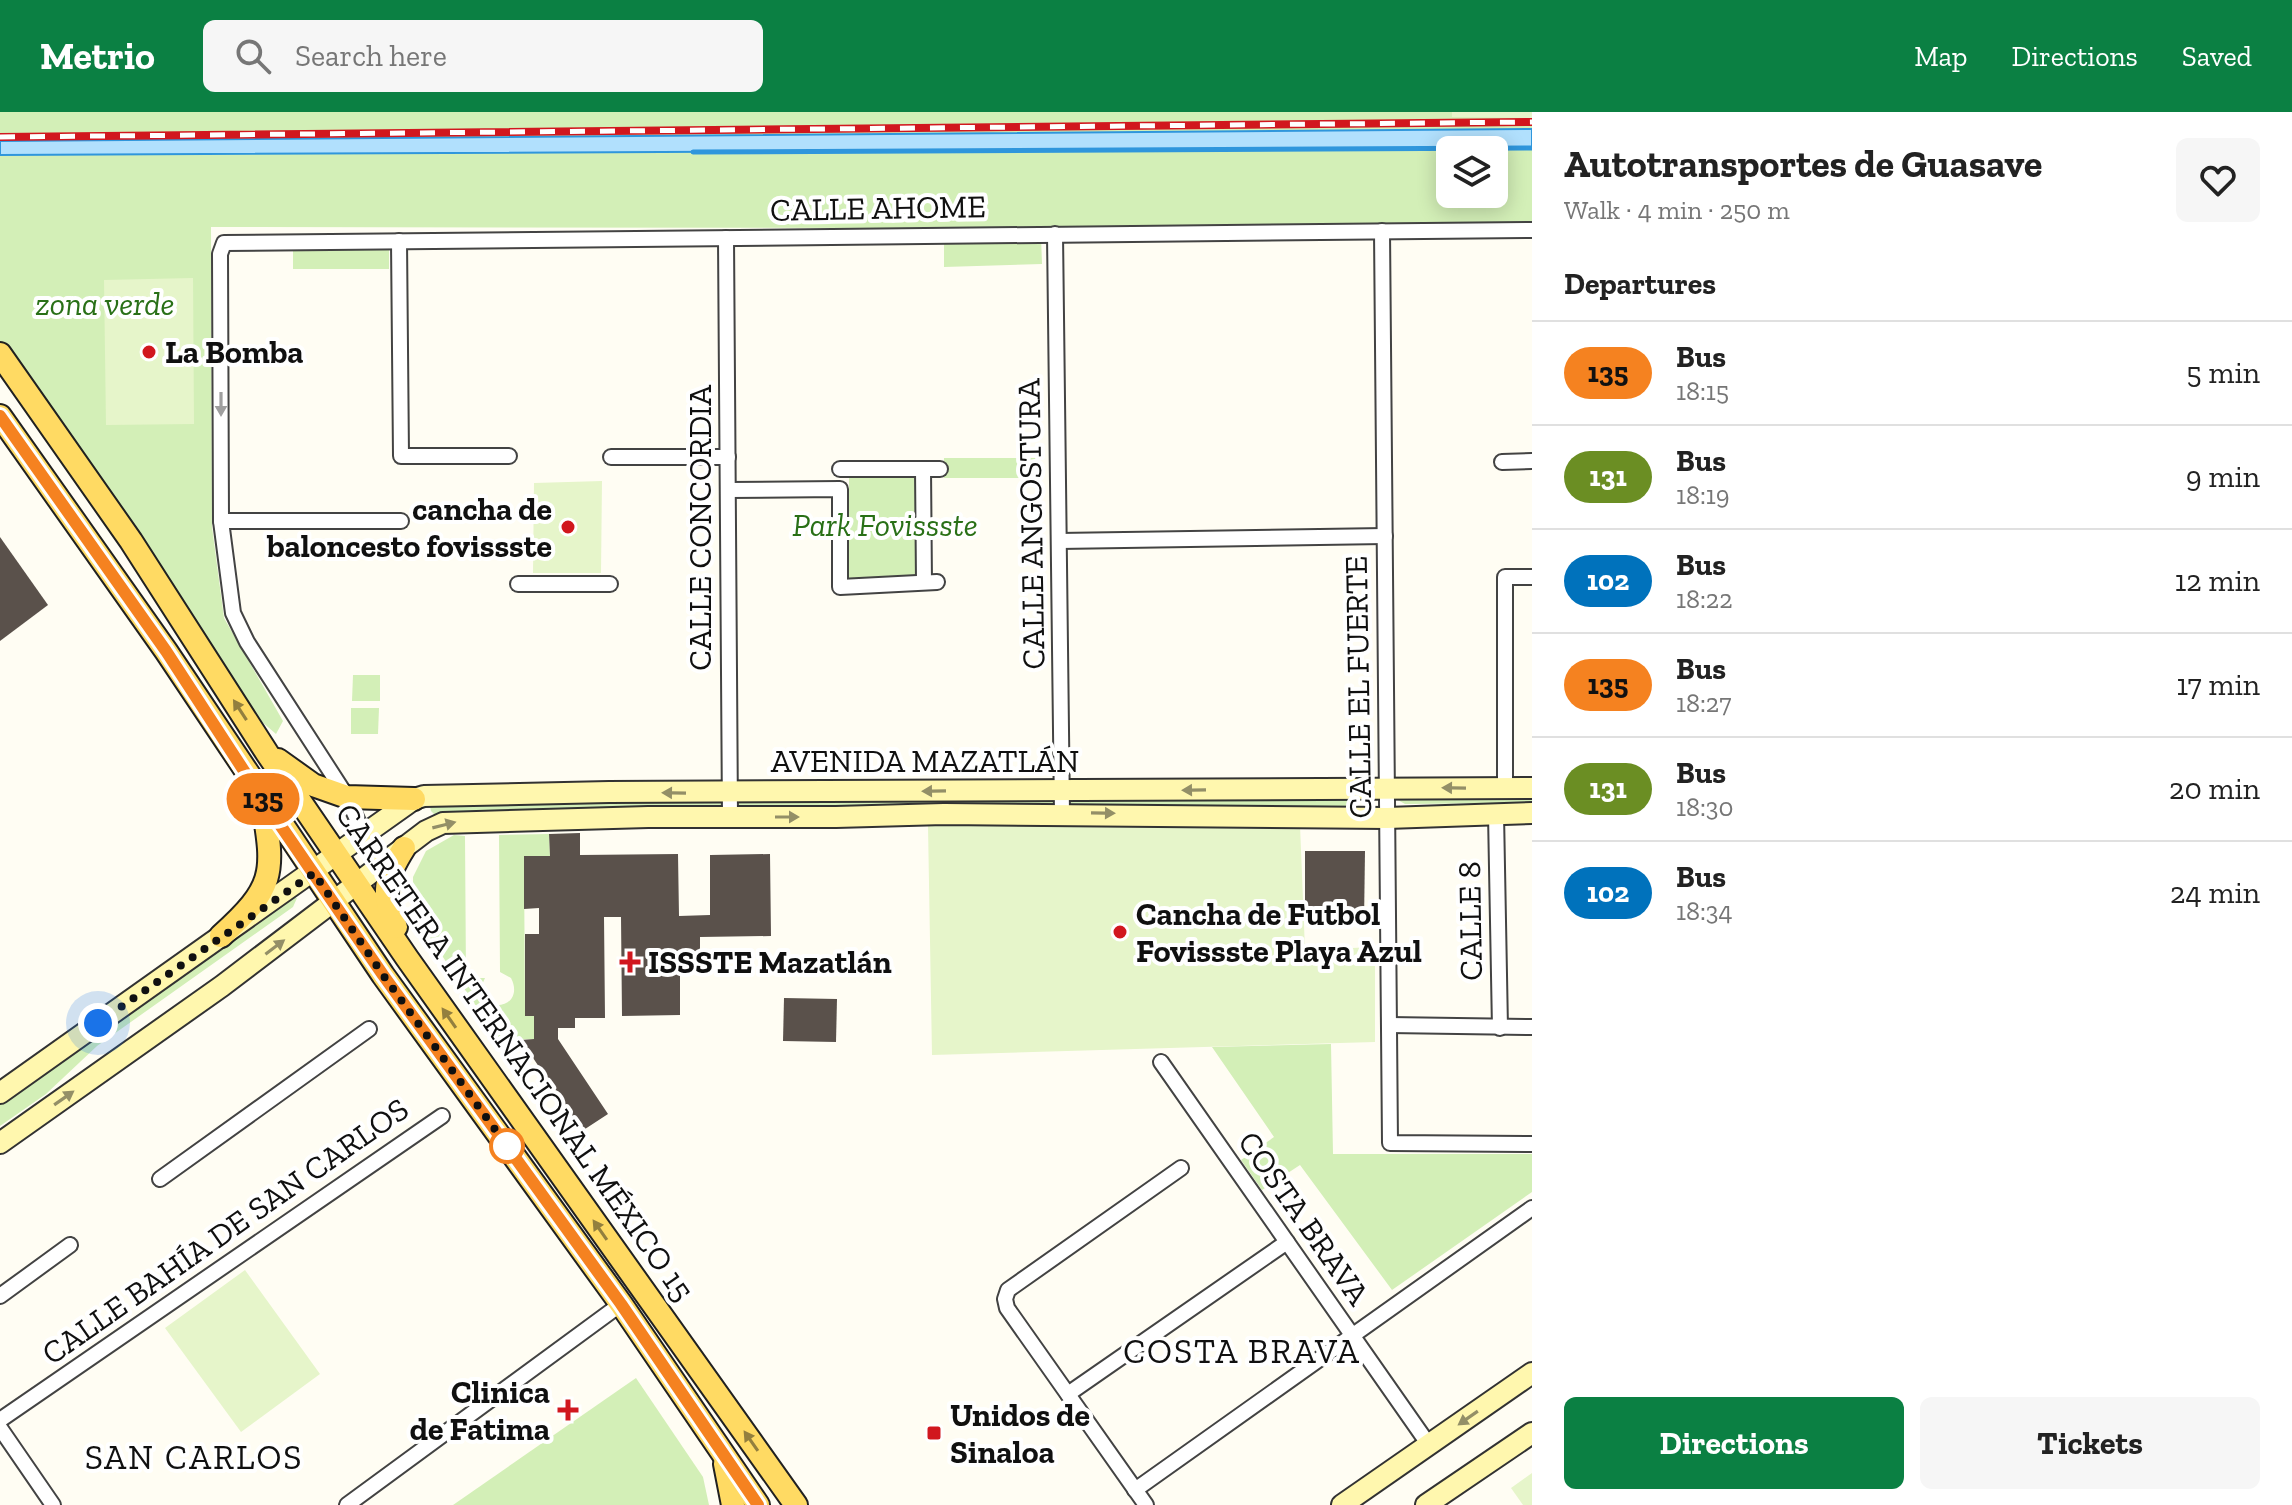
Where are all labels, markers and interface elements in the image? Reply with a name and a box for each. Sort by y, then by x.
search box [203,20,763,92]
text: Metrio [40,33,155,79]
icon: search [231,34,275,78]
text: Search here [295,38,447,74]
text: Map [1914,40,1967,73]
text: Directions [2011,40,2138,73]
text: Saved [2182,40,2252,73]
map controls [1436,136,1508,208]
button: layers [1436,136,1508,208]
button: heart [2176,138,2260,222]
text: Autotransportes de Guasave [1564,141,2042,187]
street label: CALLE AHOME [770,187,986,229]
text: Walk · 4 min · 250 m [1564,194,1790,226]
text: Departures [1564,266,1716,302]
park label: zona verde [35,285,175,323]
place label: La Bomba [165,333,304,371]
text: Bus [1676,339,1726,375]
marker: La Bomba [140,343,158,361]
text: 5 min [2186,355,2260,391]
text: 135 [1588,356,1628,389]
text: 18:15 [1676,375,1729,407]
street label: CALLE ANGOSTURA [1009,378,1053,670]
street label: CALLE CONCORDIA [681,385,719,671]
one-way arrow [215,392,227,417]
text: Bus [1676,443,1726,479]
text: 9 min [2186,459,2260,495]
text: 131 [1589,460,1627,493]
text: 18:19 [1676,479,1730,511]
place label: cancha de baloncesto fovissste [266,490,552,565]
park label: Park Fovissste [792,506,978,544]
marker: cancha de baloncesto fovissste [559,518,577,536]
text: Bus [1676,547,1726,583]
street label: CALLE EL FUERTE [1337,555,1379,819]
text: 12 min [2175,563,2260,599]
text: 102 [1587,564,1629,597]
text: 18:22 [1676,583,1733,615]
text: Bus [1676,651,1726,687]
text: 17 min [2177,667,2260,703]
text: 135 [1588,668,1628,701]
text: 18:27 [1676,687,1731,719]
one-way arrow [233,699,247,721]
street label: AVENIDA MAZATLÁN [771,742,1079,780]
text: Bus [1676,755,1726,791]
text: 20 min [2169,771,2260,807]
text: 131 [1589,772,1627,805]
line badge: 135 [217,773,309,825]
text: 135 [243,782,283,815]
one-way arrow [1441,782,1466,794]
one-way arrow [1181,783,1206,796]
one-way arrow [921,784,946,797]
one-way arrow [661,787,686,799]
text: 18:30 [1676,791,1734,823]
street label: CARRETERA INTERNACIONAL MÉXICO 15 [328,796,702,1308]
one-way arrow [1091,807,1116,820]
one-way arrow [775,811,800,823]
one-way arrow [431,819,456,831]
text: Bus [1676,859,1726,895]
street label: CALLE 8 [1450,861,1490,981]
text: 24 min [2170,875,2260,911]
text: 102 [1587,876,1629,909]
place label: Cancha de Futbol Fovissste Playa Azul [1136,895,1422,970]
text: 18:34 [1676,895,1733,927]
marker: Cancha de Futbol Fovissste Playa Azul [1111,923,1129,941]
one-way arrow [265,939,285,955]
place label: ISSSTE Mazatlán [648,943,892,981]
marker: ISSSTE Mazatlán [619,951,641,973]
your location [78,1003,118,1043]
one-way arrow [442,1007,458,1028]
street label: CALLE BAHÍA DE SAN CARLOS [35,1090,415,1372]
one-way arrow [53,1091,74,1106]
street label: COSTA BRAVA [1230,1124,1378,1312]
unlabelled marker [490,1129,524,1163]
one-way arrow [593,1219,608,1240]
district label: COSTA BRAVA [1123,1331,1361,1372]
place label: Clinica de Fatima [410,1373,550,1448]
place label: Unidos de Sinaloa [950,1396,1090,1471]
button: Directions [1564,1397,1904,1489]
button: Tickets [1920,1397,2260,1489]
marker: Clinica de Fatima [557,1399,579,1421]
one-way arrow [1457,1410,1478,1425]
marker: Unidos de Sinaloa [925,1424,943,1442]
one-way arrow [743,1431,759,1452]
district label: SAN CARLOS [85,1437,303,1478]

